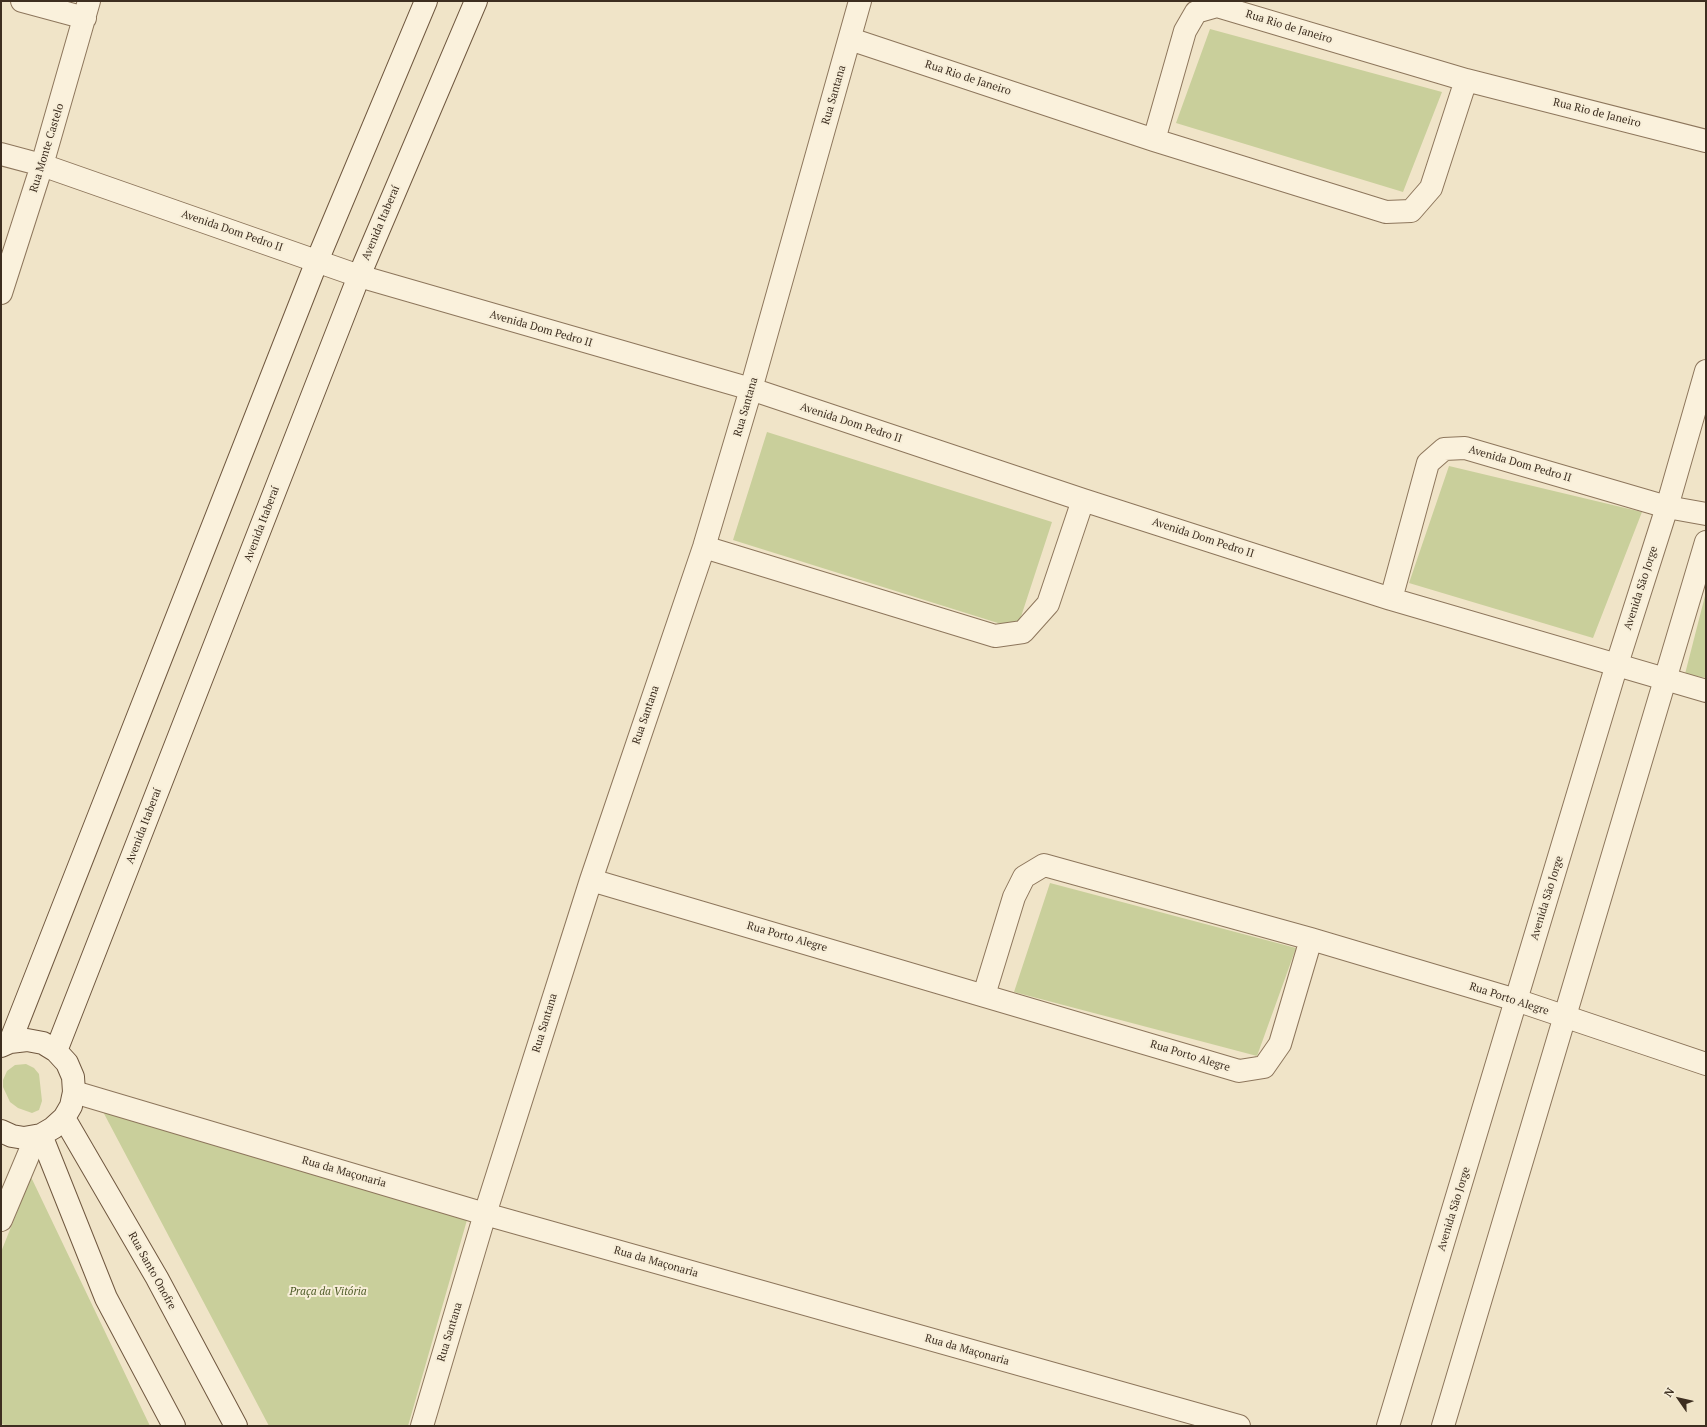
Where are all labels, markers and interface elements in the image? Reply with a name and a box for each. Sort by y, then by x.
street label: Rua Rio de Janeiro [1244,8,1334,46]
street label: Rua Rio de Janeiro [923,58,1013,98]
street label: Rua Santana [819,64,849,126]
street label: Rua Rio de Janeiro [1552,96,1642,130]
street label: Rua Monte Castelo [27,102,67,194]
street label: Avenida Itaberaí [359,184,403,262]
street label: Avenida Dom Pedro II [180,207,284,255]
street label: Avenida Dom Pedro II [488,308,594,350]
street label: Rua Santana [731,376,761,438]
street label: Avenida Dom Pedro II [798,400,904,446]
street label: Avenida Dom Pedro II [1467,443,1573,485]
street label: Avenida Itaberaí [242,484,282,564]
street label: Avenida Dom Pedro II [1150,515,1256,561]
street label: Avenida São Jorge [1621,544,1661,632]
street label: Rua Santana [630,684,662,746]
street label: Avenida Itaberaí [124,786,164,866]
street label: Avenida São Jorge [1528,854,1566,942]
street label: Rua Porto Alegre [745,919,829,955]
street label: Rua Porto Alegre [1468,980,1550,1018]
street label: Rua Santana [530,992,560,1054]
street label: Rua Porto Alegre [1148,1038,1232,1074]
street label: Rua da Maçonaria [300,1154,388,1190]
street label: Avenida São Jorge [1435,1165,1473,1253]
street label: Rua Santo Onofre [125,1230,179,1312]
street label: Rua da Maçonaria [612,1244,700,1280]
park label: Praça da Vitória [289,1285,367,1299]
street label: Rua Santana [435,1301,465,1363]
street label: Rua da Maçonaria [923,1332,1011,1368]
north arrow [1659,1379,1699,1419]
text: N [1661,1385,1677,1400]

